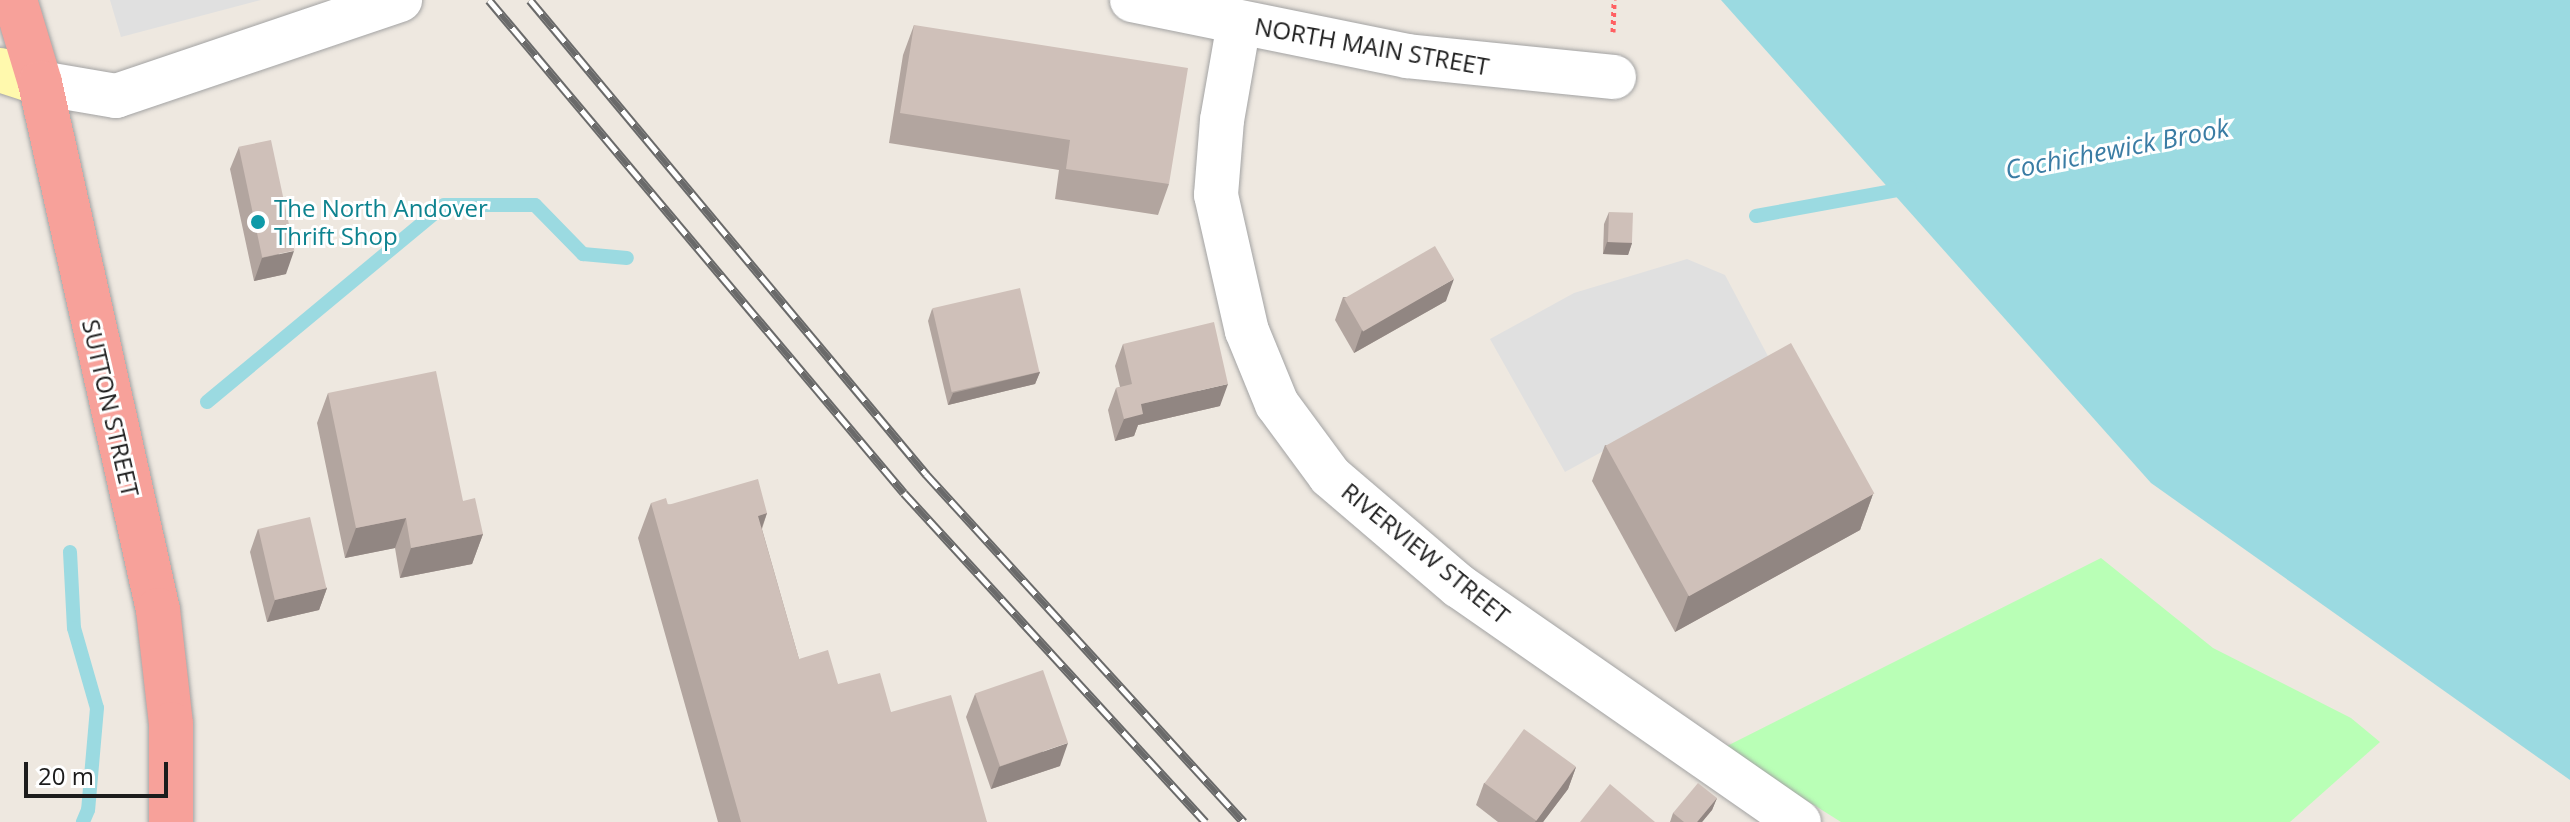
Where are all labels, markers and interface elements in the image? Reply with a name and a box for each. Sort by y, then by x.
street label: NORTH MAIN STREET [1253,11,1491,81]
water label: Cochichewick Brook [2003,112,2231,186]
place label: The North Andover Thrift Shop [274,194,488,250]
marker: The North Andover Thrift Shop [249,213,267,231]
street label: SUTTON STREET [77,317,145,499]
street label: RIVERVIEW STREET [1336,476,1516,630]
scale bar [28,746,172,796]
text: 20 m [38,759,94,792]

